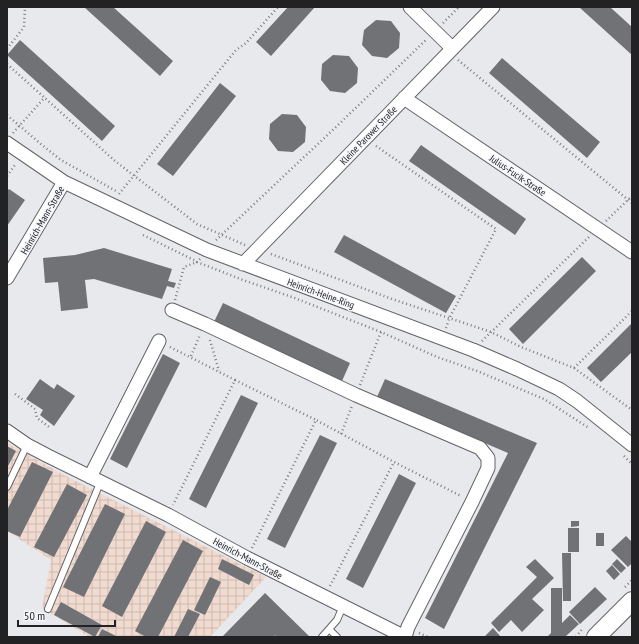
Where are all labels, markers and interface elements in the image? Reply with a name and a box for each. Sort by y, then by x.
street label: Kleine Parower Straße [337,103,400,168]
street label: Julius-Fucik-Straße [486,151,548,199]
street label: Heinrich-Mann-Straße [18,184,67,257]
street label: Heinrich-Heine-Ring [285,275,356,312]
street label: Heinrich-Mann-Straße [211,535,285,582]
scale bar [18,602,115,628]
text: 50 m [24,608,45,623]

